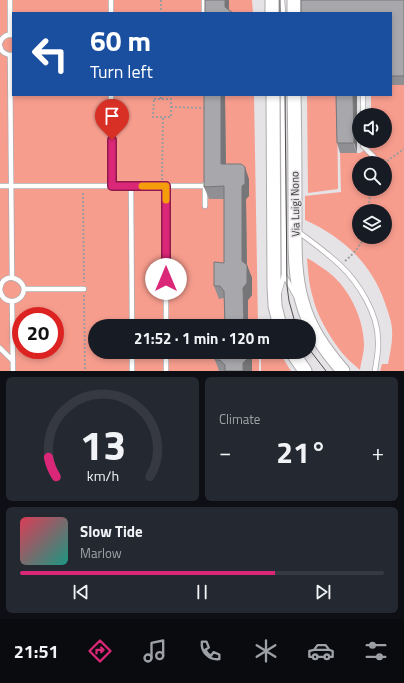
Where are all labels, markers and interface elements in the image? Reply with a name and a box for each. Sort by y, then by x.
text: 60 m [90,19,151,62]
icon: left [24,28,76,80]
text: Turn left [90,58,153,85]
pin [95,99,129,140]
icon: arrive [101,105,123,127]
map controls [352,108,392,244]
button: sound [352,108,392,148]
button: search [352,156,392,196]
street label: Via Luigi Nono [286,171,304,237]
button: layers [352,204,392,244]
position arrow [145,258,187,300]
speed limit sign: 20 [12,307,64,359]
text: 21:52 · 1 min · 120 m [134,327,270,350]
text: Climate [219,409,260,429]
text: 13 [79,413,126,476]
text: 21° [276,429,327,475]
text: − [219,435,231,469]
text: + [372,435,384,469]
text: km/h [86,465,119,487]
text: Slow Tide [80,520,143,543]
text: Marlow [80,543,122,563]
icon: previous [70,581,92,603]
icon: pause [191,581,213,603]
icon: next [312,581,334,603]
icon: directions [86,637,114,665]
icon: music [141,637,169,665]
icon: phone [196,637,224,665]
icon: climate [252,637,280,665]
icon: car [307,637,335,665]
icon: filters [362,637,390,665]
text: 21:51 [14,638,59,665]

